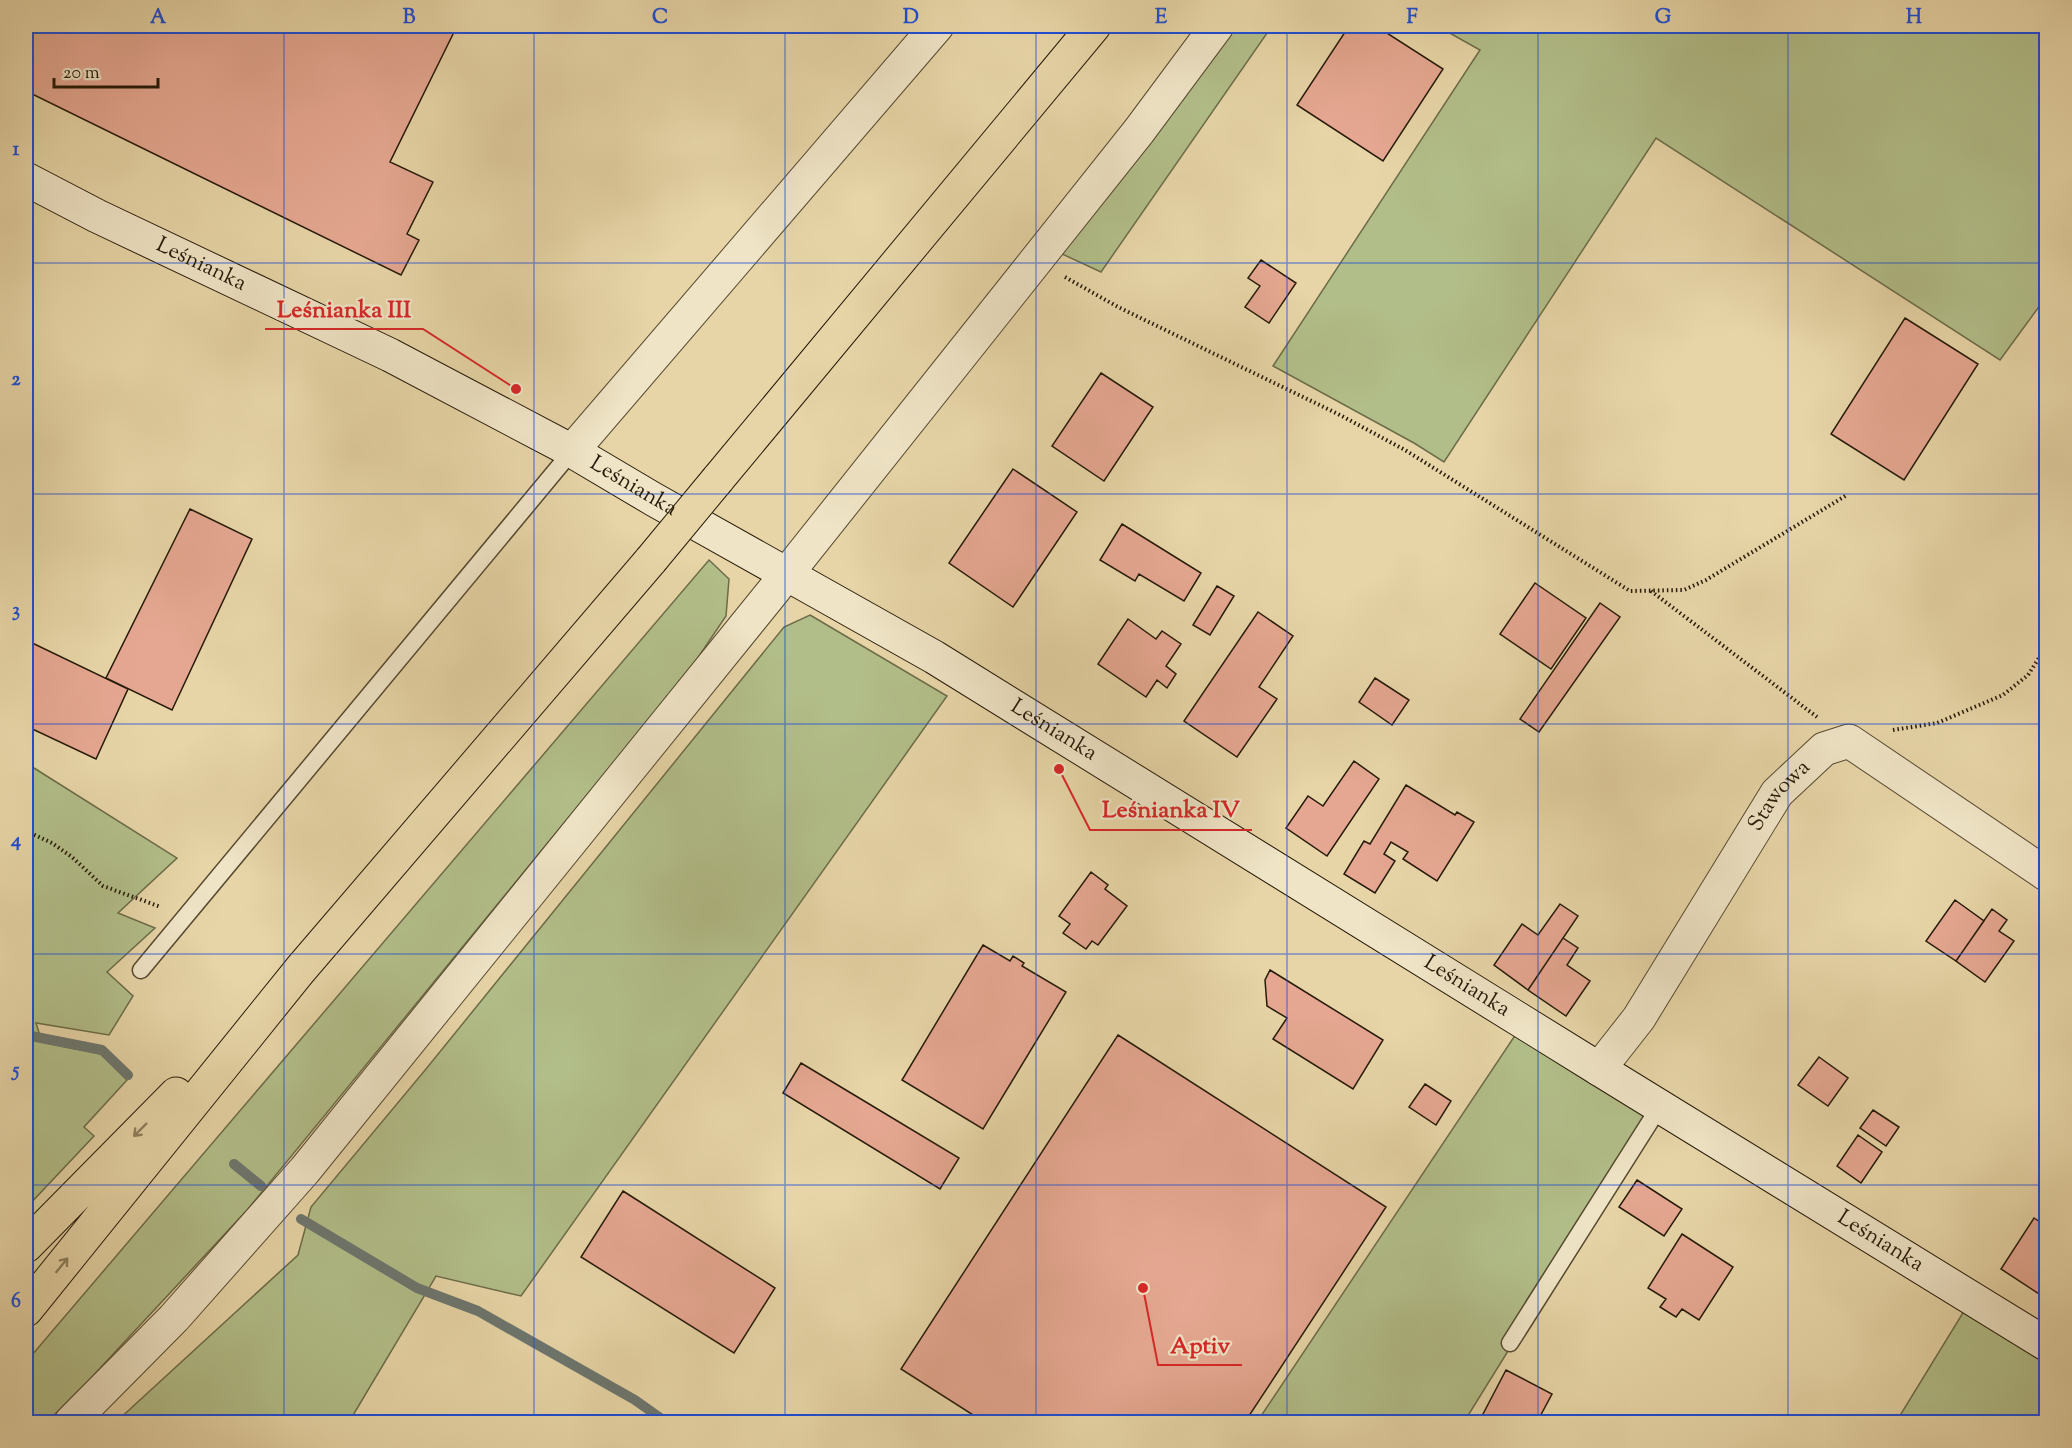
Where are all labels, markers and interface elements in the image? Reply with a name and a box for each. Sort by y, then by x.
text: A [150,4,167,33]
text: B [403,4,416,33]
text: C [652,4,668,33]
text: D [903,4,919,33]
text: E [1155,4,1168,33]
text: F [1406,4,1418,33]
text: G [1655,4,1672,33]
text: H [1906,4,1922,33]
scale bar [54,51,158,89]
text: 20 m [63,61,100,87]
text: 1 [13,136,20,165]
street label: Leśnianka [150,230,251,300]
callout: Leśnianka III [265,287,423,329]
text: Leśnianka III [277,294,411,328]
text: 2 [11,366,21,395]
street label: Leśnianka [583,449,683,525]
text: 3 [12,597,20,626]
street label: Leśnianka [1004,692,1103,770]
street label: Stawowa [1741,753,1818,838]
callout: Leśnianka IV [1090,788,1252,830]
text: Leśnianka IV [1102,794,1241,828]
text: 4 [10,827,21,856]
street label: Leśnianka [1417,948,1516,1026]
text: 5 [11,1057,20,1086]
one-way arrow [133,1123,148,1138]
street label: Leśnianka [1831,1203,1930,1281]
one-way arrow [56,1257,69,1273]
text: 6 [11,1288,21,1317]
callout: Aptiv [1158,1323,1242,1365]
text: Aptiv [1170,1330,1230,1364]

